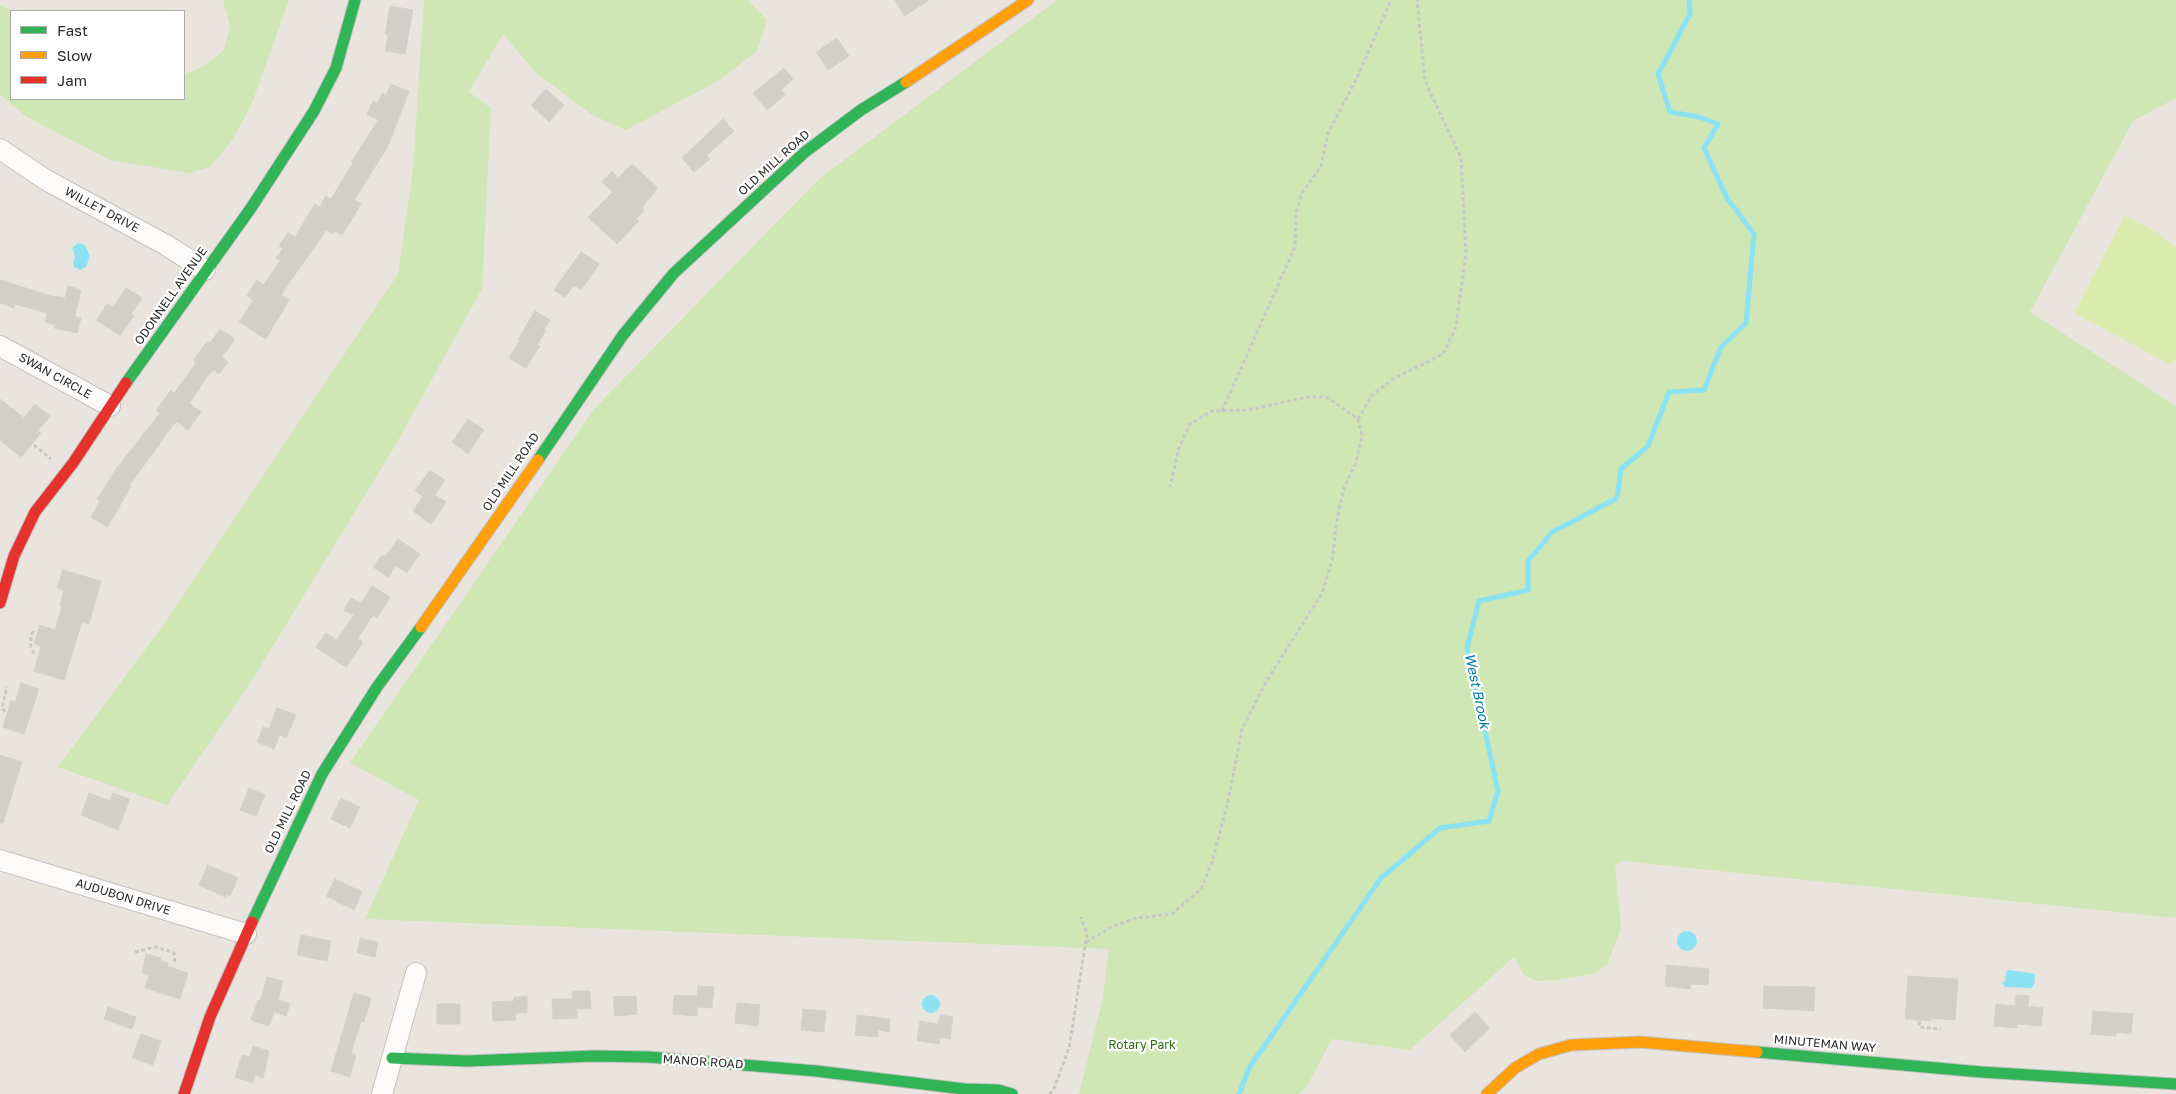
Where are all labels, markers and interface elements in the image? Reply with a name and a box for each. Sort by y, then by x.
legend [10,10,185,100]
text: Fast [57,21,88,39]
text: Slow [57,46,92,64]
text: Jam [57,71,87,89]
street label: OLD MILL ROAD [735,127,813,199]
street label: WILLET DRIVE [62,184,142,236]
street label: ODONNELL AVENUE [132,244,210,348]
street label: SWAN CIRCLE [16,350,94,402]
street label: OLD MILL ROAD [480,430,542,514]
water label: West Brook [1461,652,1493,730]
street label: OLD MILL ROAD [262,768,314,856]
street label: AUDUBON DRIVE [74,876,172,918]
street label: MINUTEMAN WAY [1773,1032,1877,1056]
park label: Rotary Park [1108,1038,1176,1052]
street label: MANOR ROAD [662,1052,744,1072]

